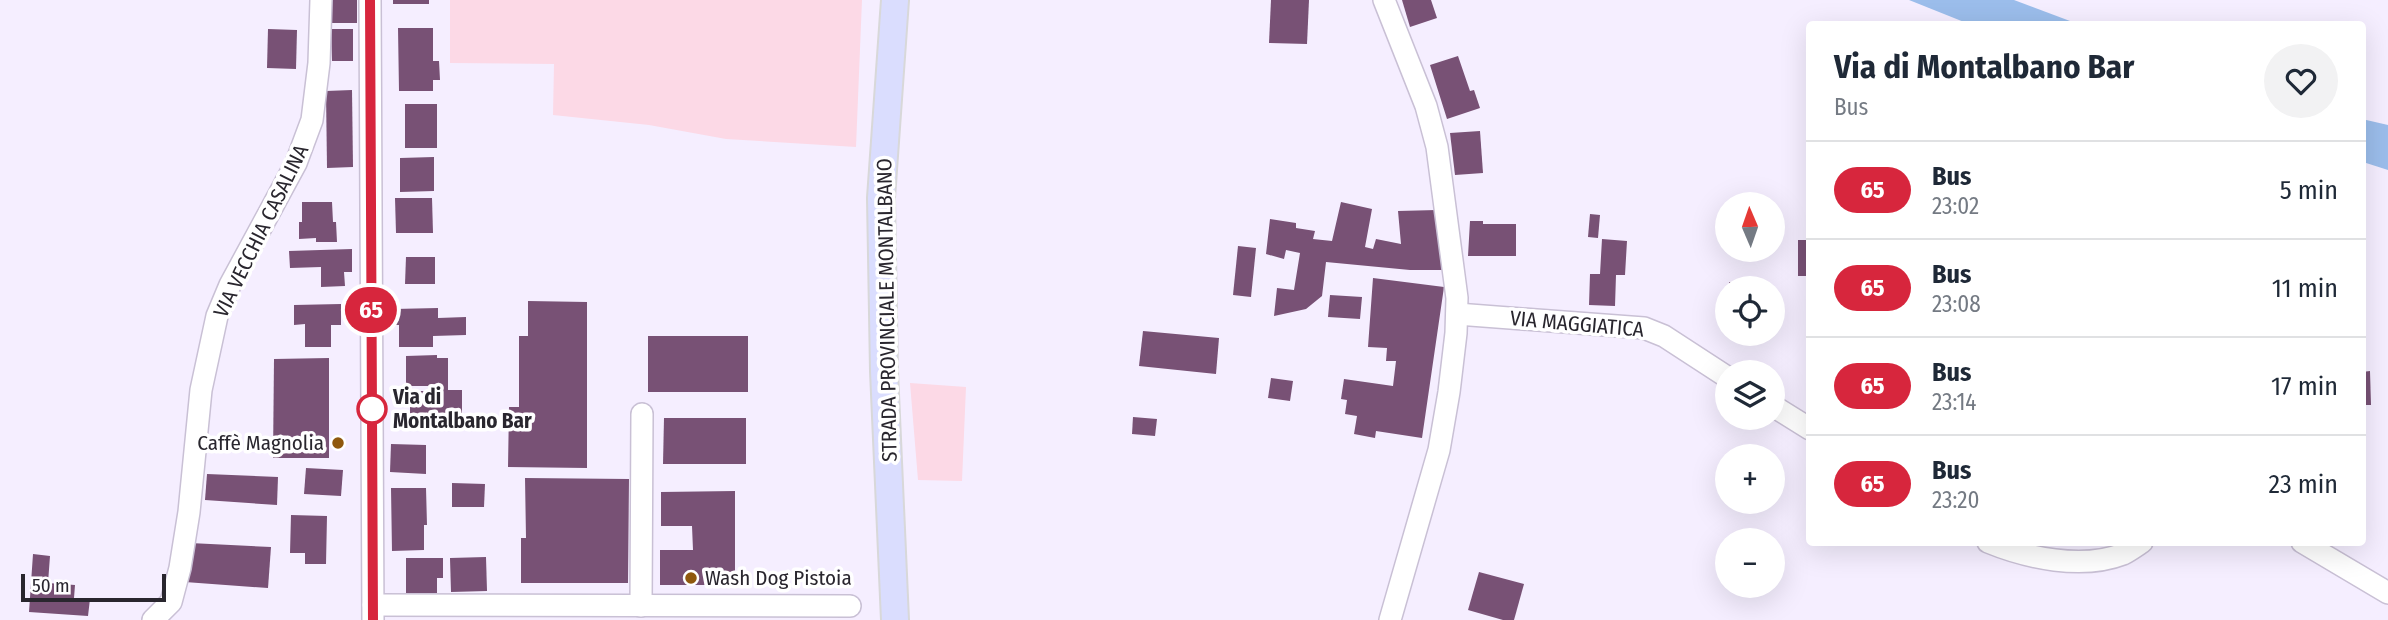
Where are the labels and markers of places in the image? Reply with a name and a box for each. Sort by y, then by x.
place label: Via di Montalbano Bar [392,384,532,434]
marker: Via di Montalbano Bar [357,394,387,424]
place label: Caffè Magnolia [197,430,324,456]
marker: Caffè Magnolia [330,435,346,451]
place label: Wash Dog Pistoia [705,565,852,591]
marker: Wash Dog Pistoia [683,570,699,586]

